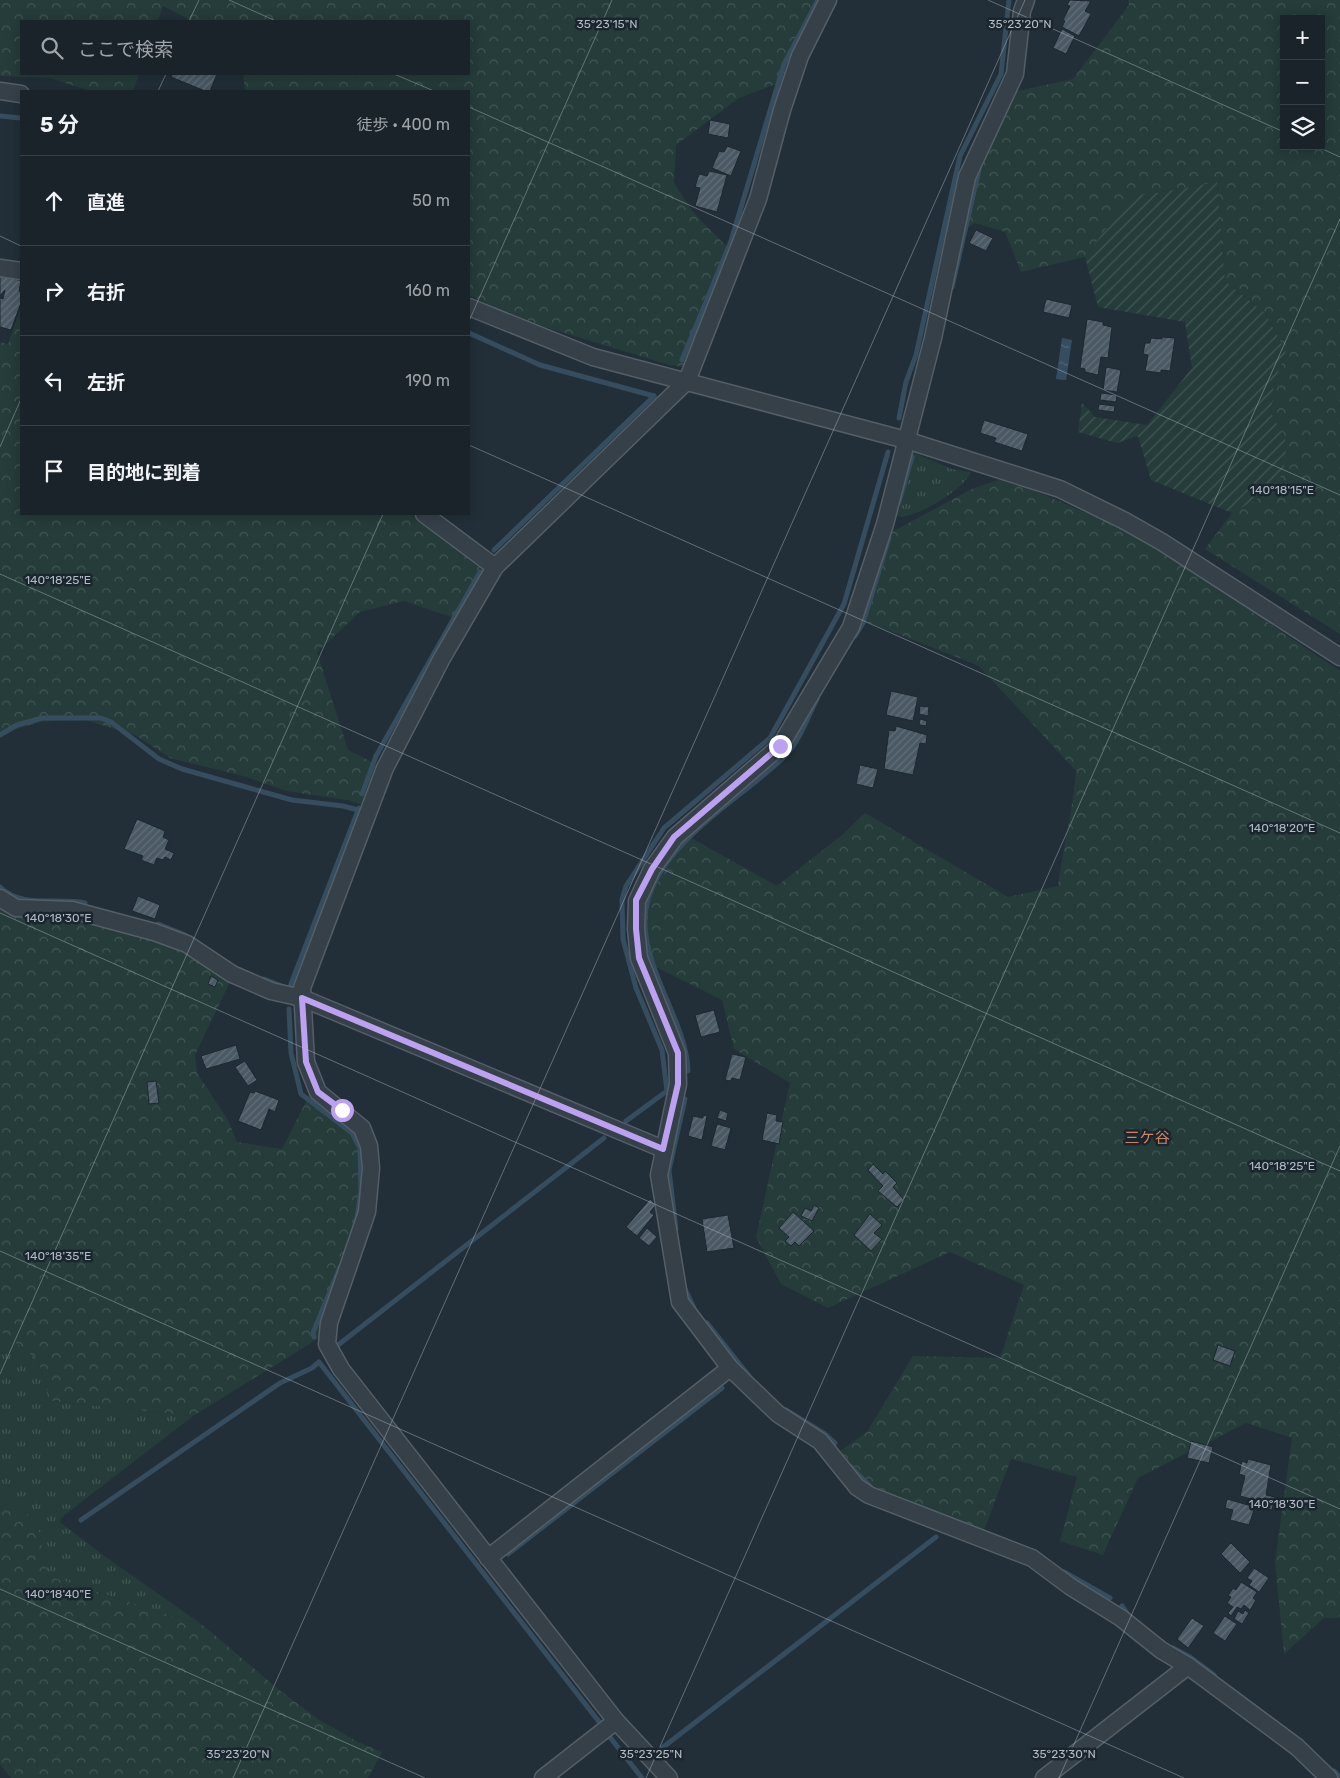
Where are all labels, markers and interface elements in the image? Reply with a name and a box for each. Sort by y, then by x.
map controls [1280,15,1325,150]
button: + [1280,15,1325,60]
text: 35°23'15"N [577,17,637,31]
text: 35°23'20"N [988,17,1052,31]
search box [20,20,470,75]
icon: search [38,34,66,62]
text: ここで検索 [78,38,173,61]
button: − [1280,60,1325,105]
button: layers [1280,105,1325,150]
text: 5 分 [40,112,79,137]
text: 徒歩 · 400 m [356,115,450,134]
icon: ahead [40,187,68,215]
text: 直進 [87,191,125,214]
text: 50 m [412,191,450,210]
icon: right [40,277,68,305]
text: 右折 [87,281,125,304]
text: 160 m [405,281,450,300]
icon: left [40,367,68,395]
text: 左折 [87,371,125,394]
text: 190 m [405,371,450,390]
icon: arrive [40,457,68,485]
text: 目的地に到着 [87,461,201,484]
text: 140°18'15"E [1250,483,1314,497]
text: 140°18'25"E [25,573,91,587]
route end [769,735,792,758]
text: 140°18'20"E [1249,821,1315,835]
text: 140°18'30"E [25,911,91,925]
route start [331,1099,354,1122]
district label: 三ケ谷 [1124,1129,1170,1147]
text: 140°18'25"E [1249,1159,1315,1173]
text: 140°18'35"E [25,1249,91,1263]
text: 140°18'30"E [1249,1497,1315,1511]
text: 140°18'40"E [25,1587,91,1601]
text: 35°23'20"N [206,1747,270,1761]
text: 35°23'25"N [620,1747,682,1761]
text: 35°23'30"N [1032,1747,1096,1761]

